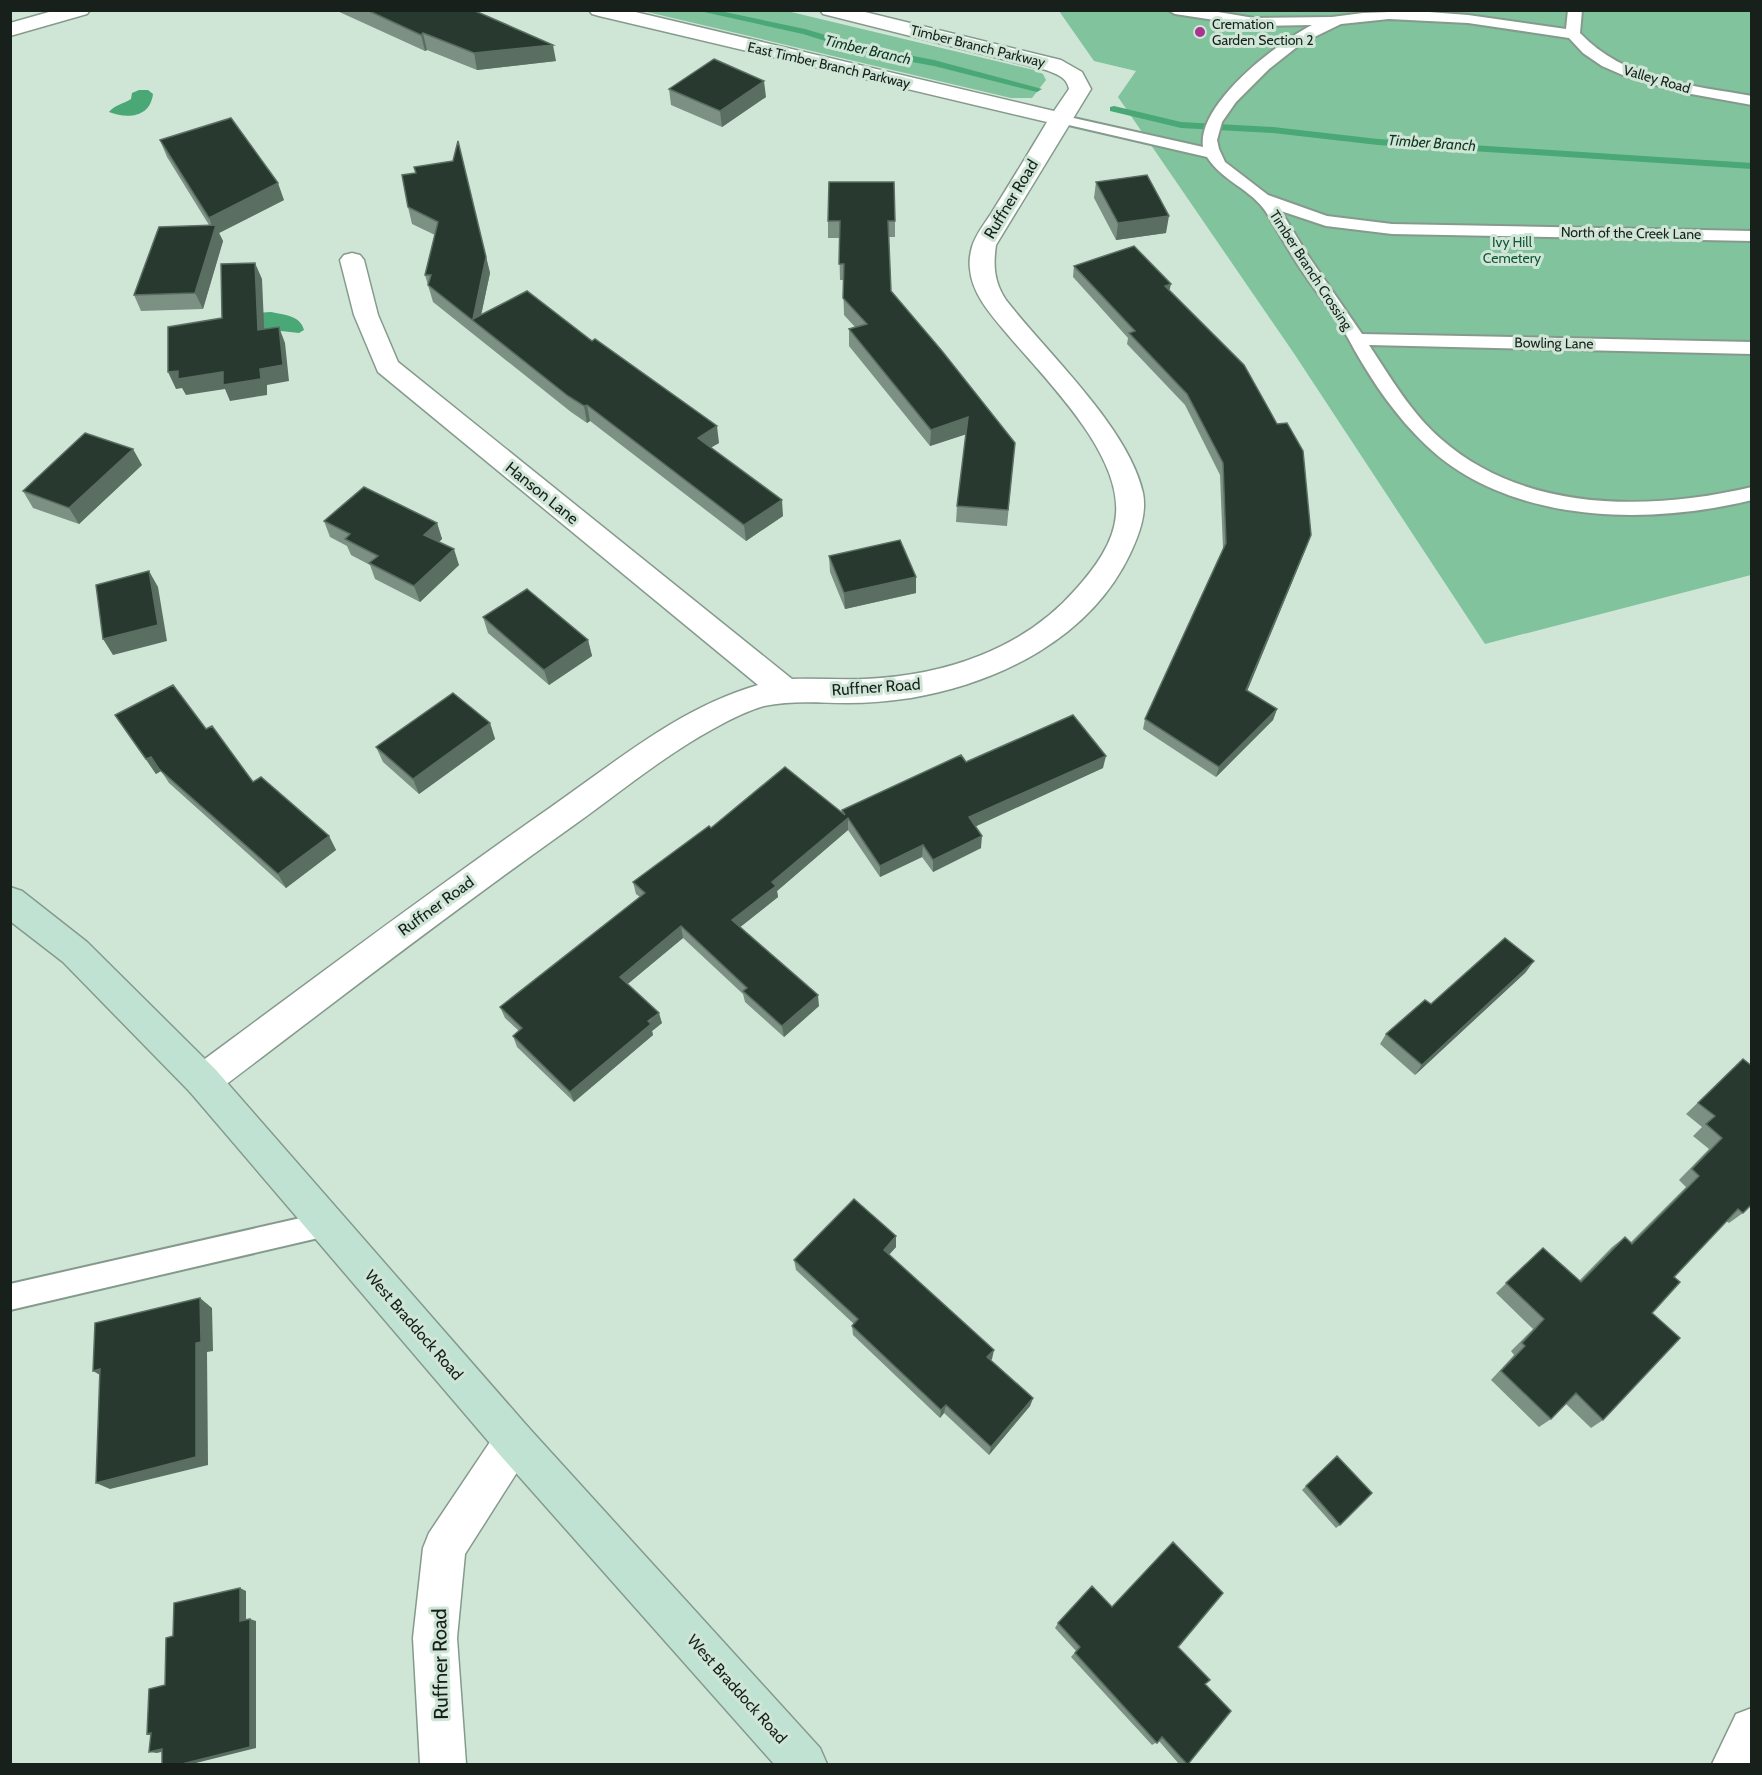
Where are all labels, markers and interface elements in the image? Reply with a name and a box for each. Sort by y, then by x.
place label: Cremation Garden Section 2 [1212,15,1314,49]
street label: Timber Branch Parkway [909,21,1047,71]
marker: Cremation Garden Section 2 [1193,25,1207,39]
water label: Timber Branch [823,31,913,69]
street label: East Timber Branch Parkway [746,38,912,92]
street label: Valley Road [1621,61,1693,97]
water label: Timber Branch [1388,131,1476,155]
street label: Ruffner Road [980,156,1042,242]
street label: Timber Branch Crossing [1266,207,1357,334]
street label: North of the Creek Lane [1561,223,1701,243]
park label: Ivy Hill Cemetery [1483,233,1541,267]
street label: Bowling Lane [1514,333,1594,353]
street label: Hanson Lane [502,458,582,528]
street label: Ruffner Road [831,674,921,700]
street label: Ruffner Road [394,872,478,940]
street label: West Braddock Road [361,1266,467,1384]
street label: Ruffner Road [427,1608,453,1720]
street label: West Braddock Road [683,1631,791,1747]

